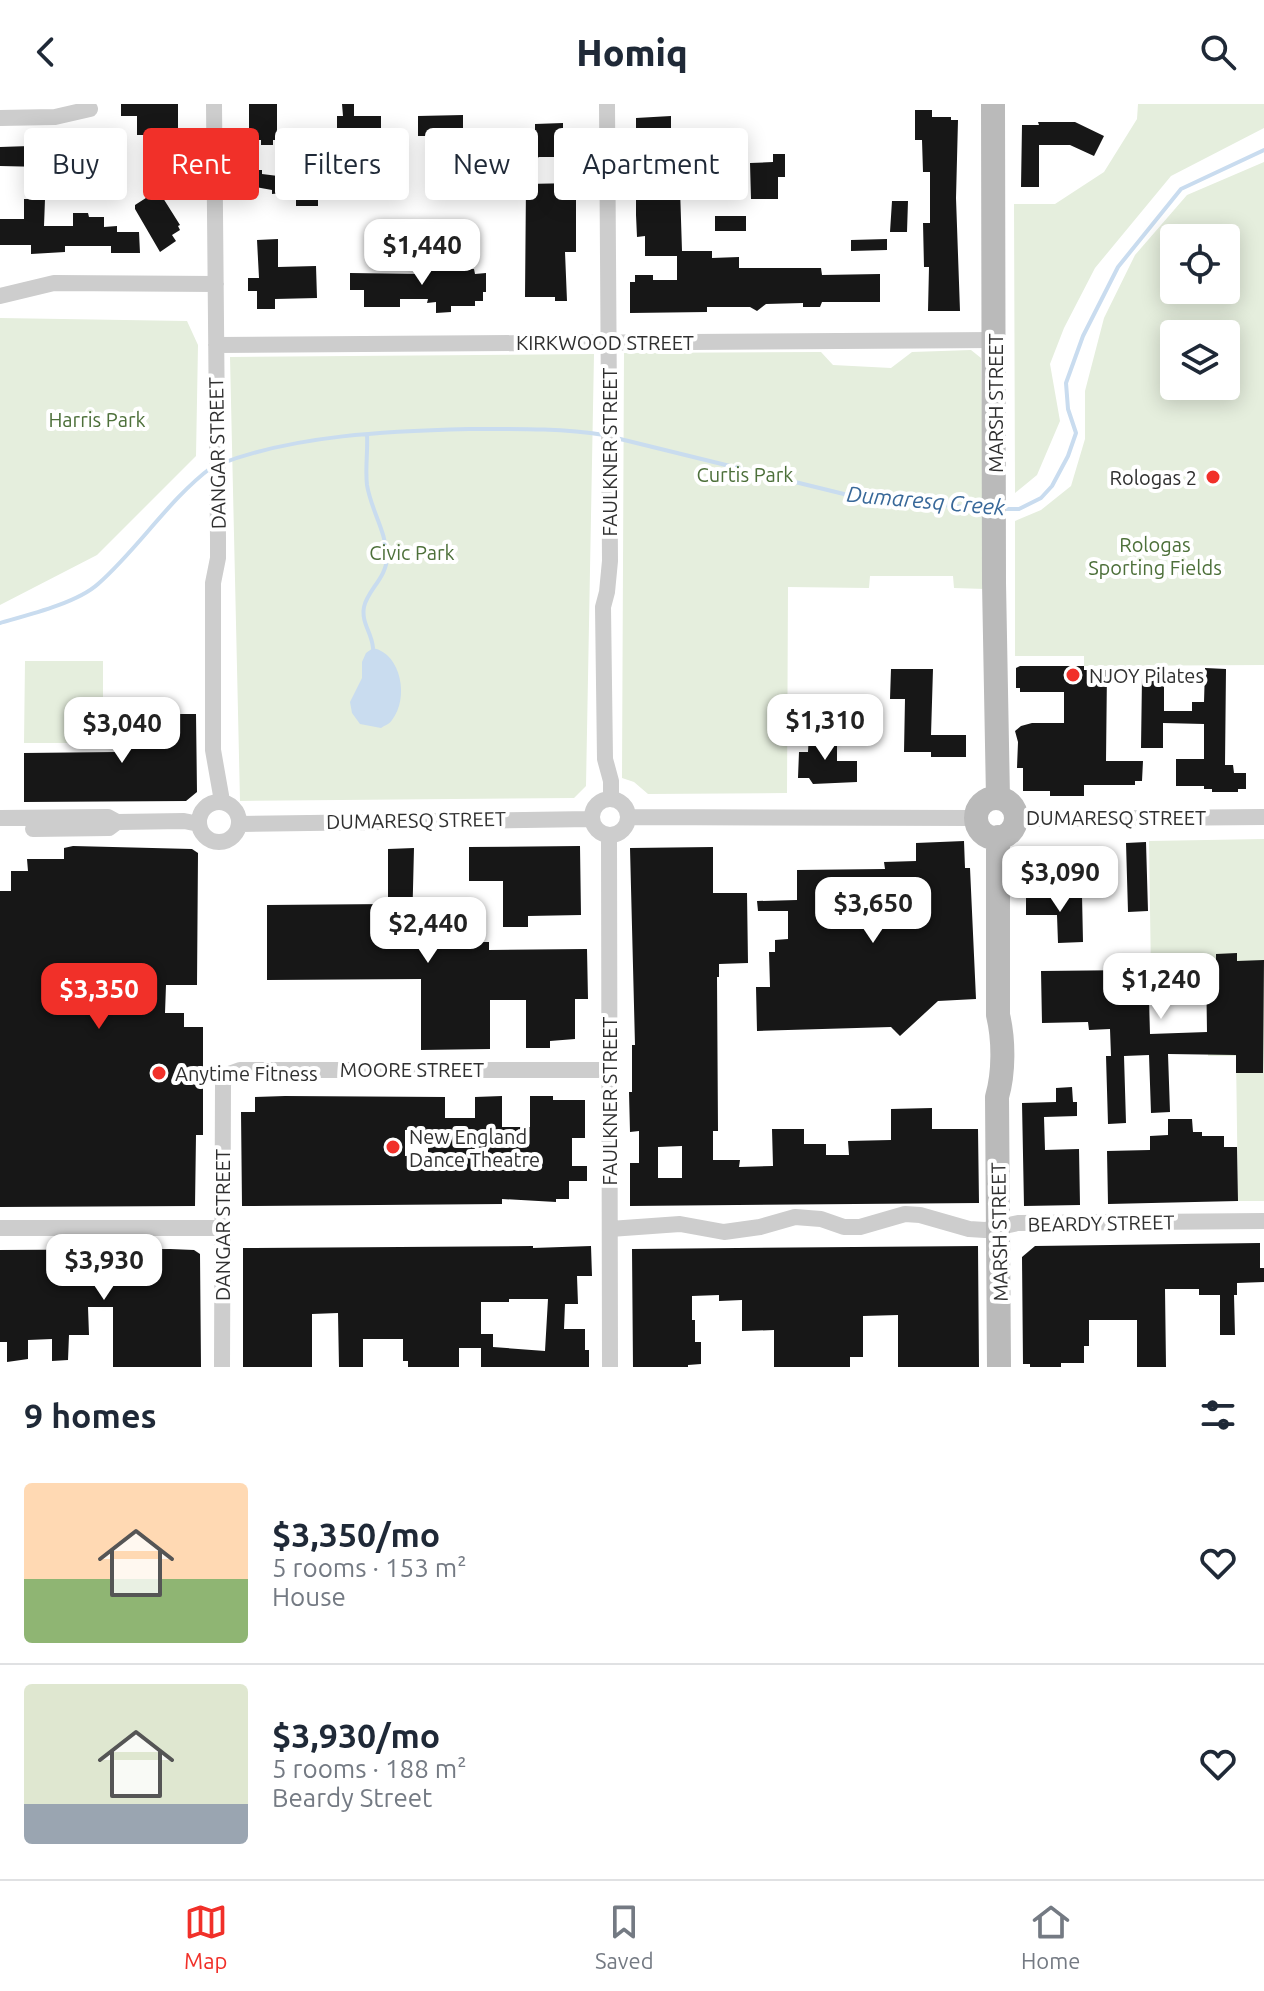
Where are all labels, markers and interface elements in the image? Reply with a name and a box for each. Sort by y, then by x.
icon: back [24,30,68,74]
icon: search [1196,30,1240,74]
text: Homiq [576,32,688,73]
chip: Buy [24,128,127,200]
chip: Rent [143,128,259,200]
chip: Filters [275,128,409,200]
chip: New [425,128,538,200]
chip: Apartment [554,128,748,200]
pin: $1,440 [357,219,487,287]
map controls [1160,224,1240,400]
button: locate [1160,224,1240,304]
text: $1,440 [382,230,462,259]
button: layers [1160,320,1240,400]
street label: KIRKWOOD STREET [516,331,694,354]
street label: MARSH STREET [984,333,1007,473]
street label: FAULKNER STREET [598,368,621,536]
street label: DANGAR STREET [204,377,230,529]
park label: Harris Park [48,408,146,431]
park label: Curtis Park [697,463,793,486]
place label: Rologas 2 [1110,466,1197,489]
marker: Rologas 2 [1204,468,1222,486]
water label: Dumaresq Creek [846,481,1007,519]
park label: Rologas Sporting Fields [1088,533,1222,579]
park label: Civic Park [369,541,455,564]
place label: NJOY Pilates [1089,664,1204,687]
marker: NJOY Pilates [1064,666,1082,684]
pin: $1,310 [760,694,890,762]
pin: $3,040 [57,697,187,765]
text: $1,310 [785,705,865,734]
text: $3,040 [82,708,162,737]
street label: DUMARESQ STREET [1026,806,1206,829]
street label: DUMARESQ STREET [326,807,506,833]
pin: $3,090 [995,846,1125,914]
text: $3,090 [1020,857,1100,886]
pin: $3,650 [808,877,938,945]
text: $3,650 [833,888,913,917]
pin: $2,440 [363,897,493,965]
text: $2,440 [388,908,468,937]
pin: $1,240 [1096,953,1226,1021]
pin: $3,350 [34,963,164,1031]
text: $1,240 [1121,964,1201,993]
text: $3,350 [59,974,139,1003]
street label: FAULKNER STREET [598,1017,621,1185]
street label: MOORE STREET [340,1058,484,1081]
place label: Anytime Fitness [175,1062,318,1085]
marker: Anytime Fitness [150,1064,168,1082]
place label: New England Dance Theatre [409,1125,540,1171]
marker: New England Dance Theatre [384,1138,402,1156]
street label: DANGAR STREET [211,1149,234,1301]
street label: MARSH STREET [986,1162,1012,1302]
street label: BEARDY STREET [1027,1210,1175,1236]
pin: $3,930 [39,1234,169,1302]
text: $3,930 [64,1245,144,1274]
icon: filters [1196,1393,1240,1437]
text: 9 homes [24,1396,157,1434]
icon: home [88,1515,184,1611]
text: $3,350/mo [272,1515,440,1553]
icon: heart [1196,1541,1240,1585]
text: 5 rooms · 153 m² [272,1553,467,1582]
text: House [272,1582,346,1611]
icon: home [88,1716,184,1812]
text: $3,930/mo [272,1716,440,1754]
icon: heart [1196,1742,1240,1786]
text: 5 rooms · 188 m² [272,1754,467,1783]
text: Beardy Street [272,1783,432,1812]
tab: Map [184,1900,228,1973]
tab: Saved [595,1900,654,1973]
tab: Home [1021,1900,1080,1973]

